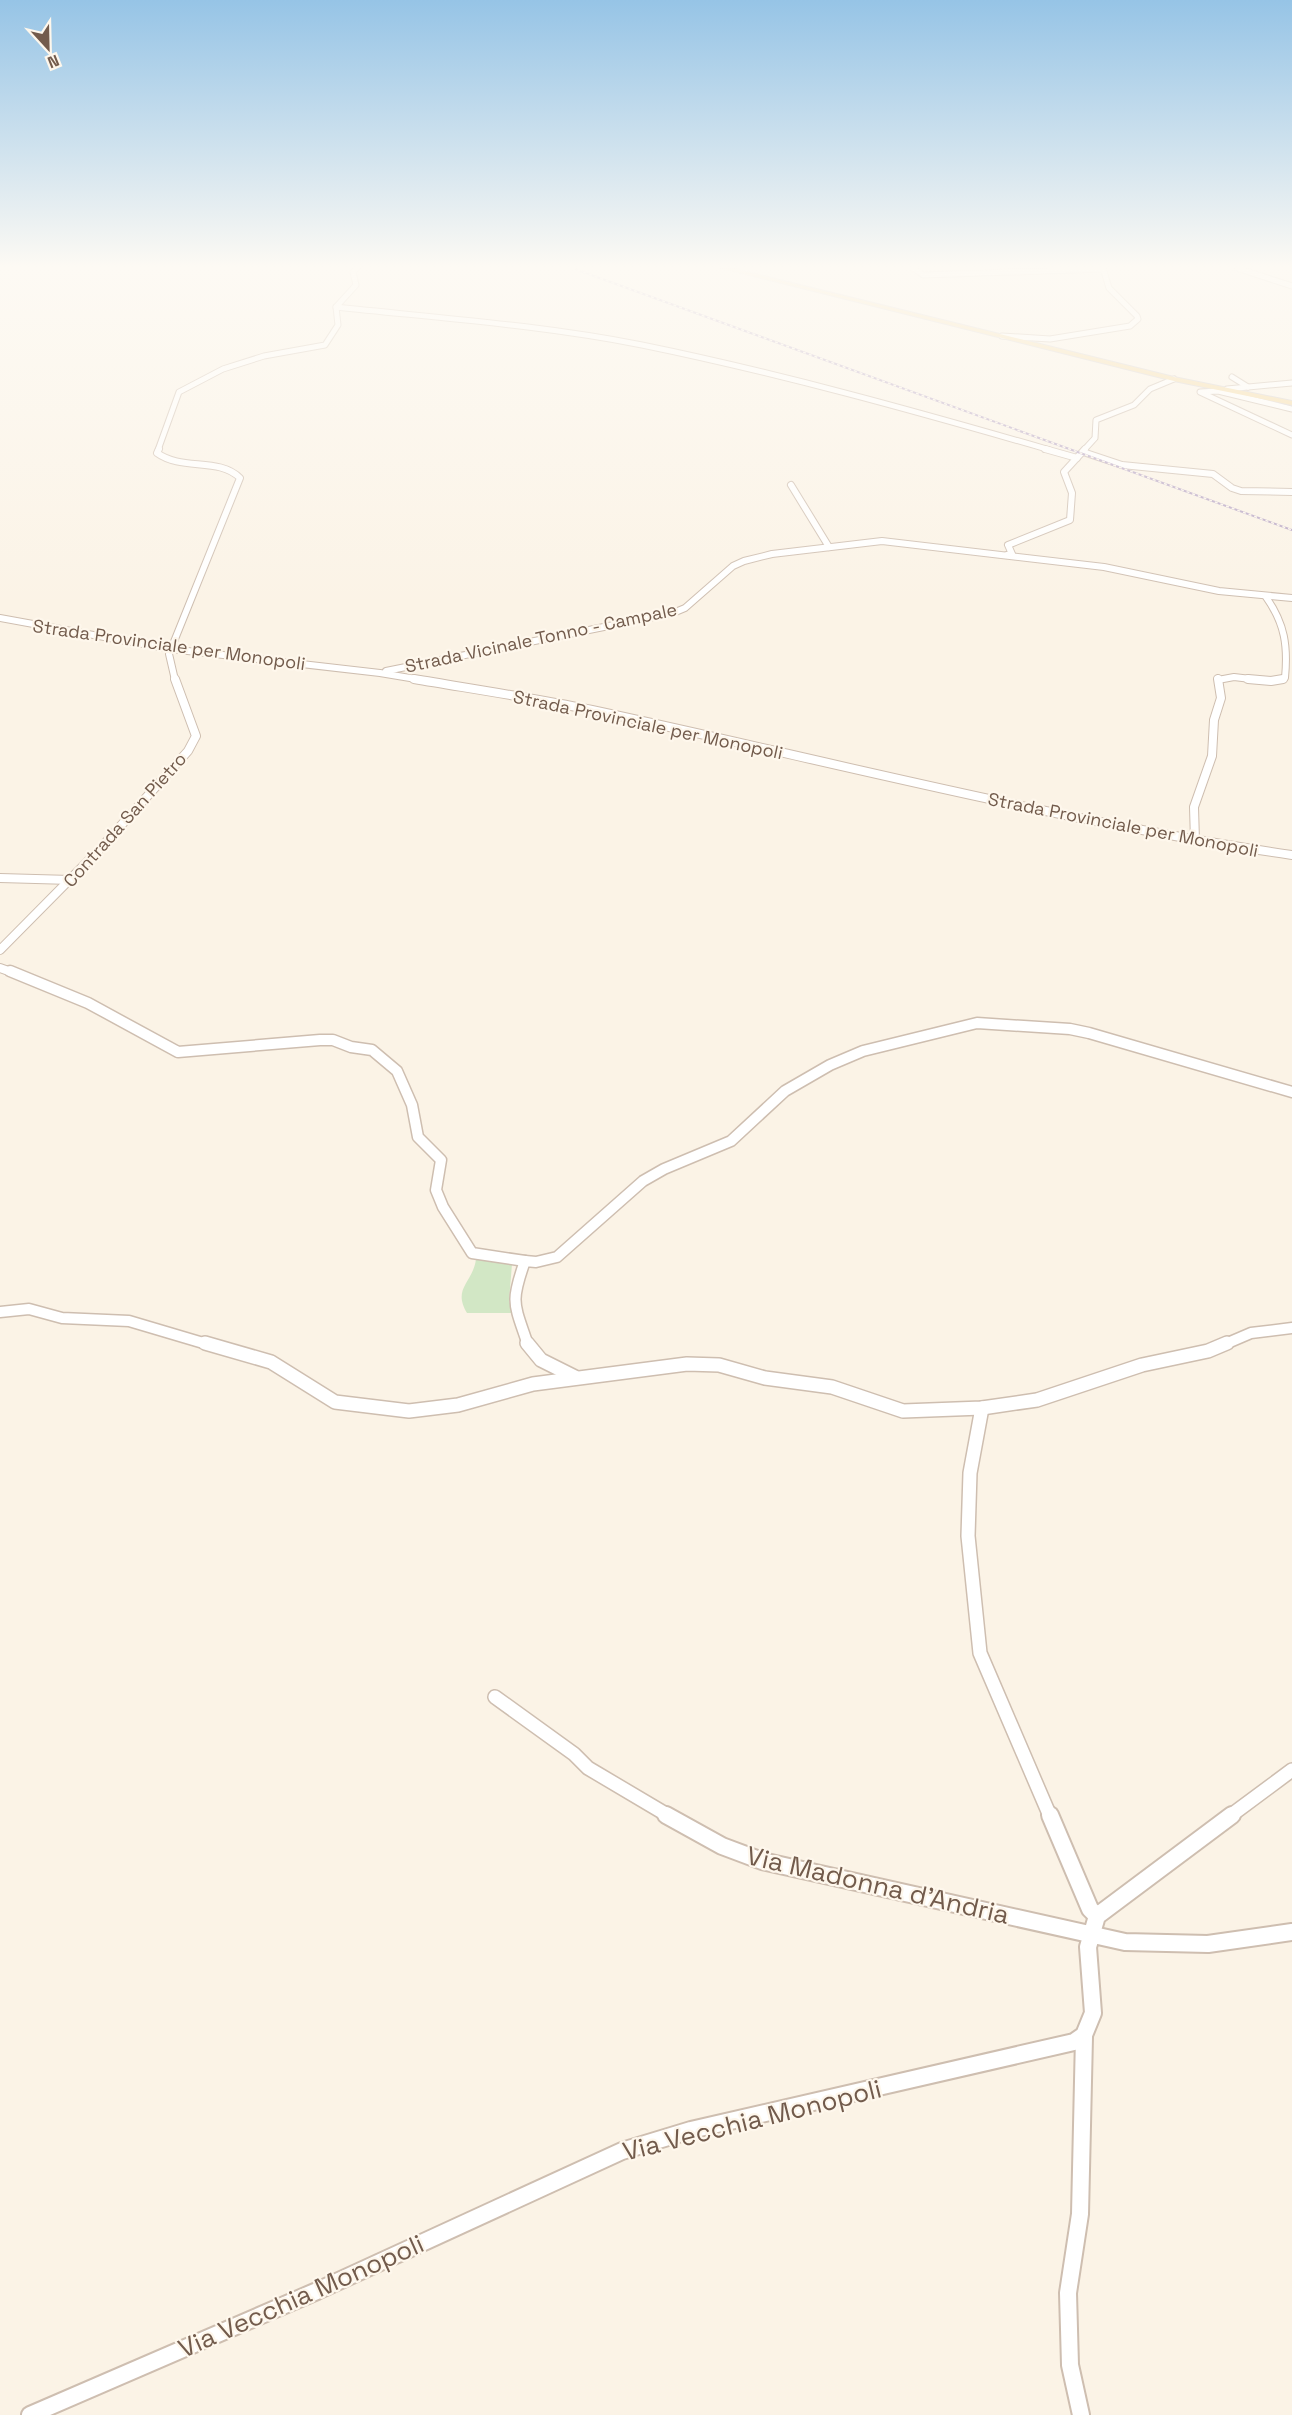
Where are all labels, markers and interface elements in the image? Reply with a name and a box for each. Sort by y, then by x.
north arrow [18,18,78,78]
text: N [45,50,62,73]
street label: Strada Vicinale Tonno - Campale [403,597,679,678]
street label: Strada Provinciale per Monopoli [31,614,307,675]
street label: Strada Provinciale per Monopoli [511,685,785,764]
street label: Contrada San Pietro [58,748,191,892]
street label: Strada Provinciale per Monopoli [986,787,1260,862]
street label: Via Madonna d'Andria [743,1838,1013,1932]
street label: Via Vecchia Monopoli [619,2071,885,2169]
street label: Via Vecchia Monopoli [173,2226,429,2366]

